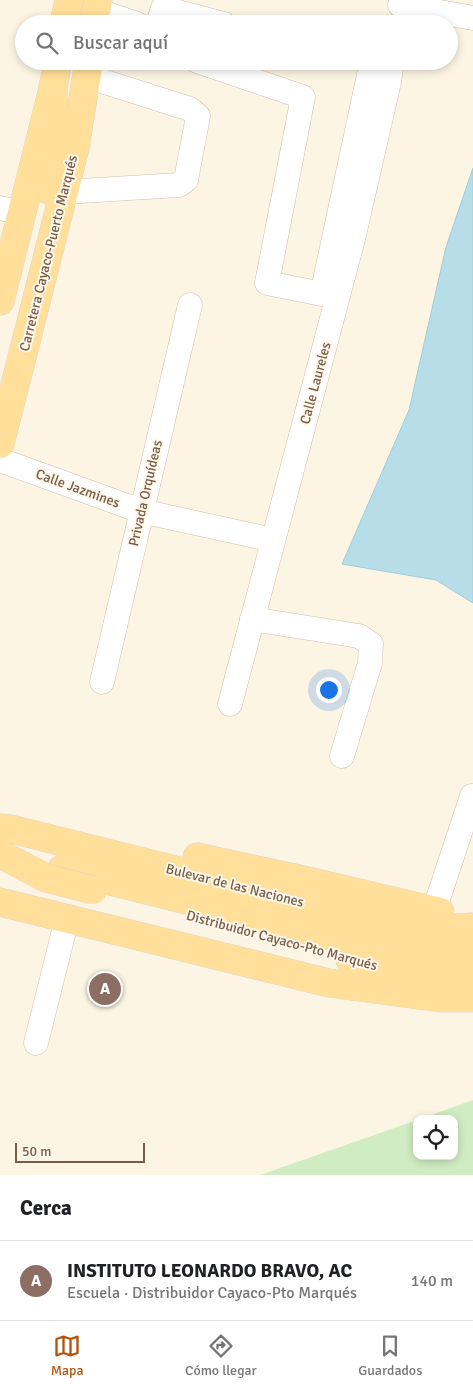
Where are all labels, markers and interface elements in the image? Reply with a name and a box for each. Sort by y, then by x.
search box [15,15,458,70]
icon: search [33,29,61,57]
text: Buscar aquí [73,31,168,55]
street label: Carretera Cayaco-Puerto Marqués [16,153,81,353]
street label: Calle Laureles [296,340,335,426]
street label: Privada Orquídeas [125,438,166,548]
street label: Calle Jazmines [33,465,122,512]
your location [316,677,342,703]
street label: Bulevar de las Naciones [164,860,306,911]
street label: Distribuidor Cayaco-Pto Marqués [185,907,379,974]
pin: A [89,970,121,1008]
map controls [413,1115,458,1160]
button: locate [413,1115,458,1160]
scale bar [15,1140,145,1163]
text: 50 m [22,1143,51,1160]
text: Cerca [20,1195,72,1221]
text: INSTITUTO LEONARDO BRAVO, AC [67,1259,352,1283]
text: A [31,1271,41,1291]
text: 140 m [411,1271,453,1291]
text: Escuela · Distribuidor Cayaco-Pto Marqués [67,1283,357,1303]
tab: Mapa [51,1332,84,1379]
tab: Cómo llegar [185,1332,257,1379]
tab: Guardados [358,1332,422,1379]

